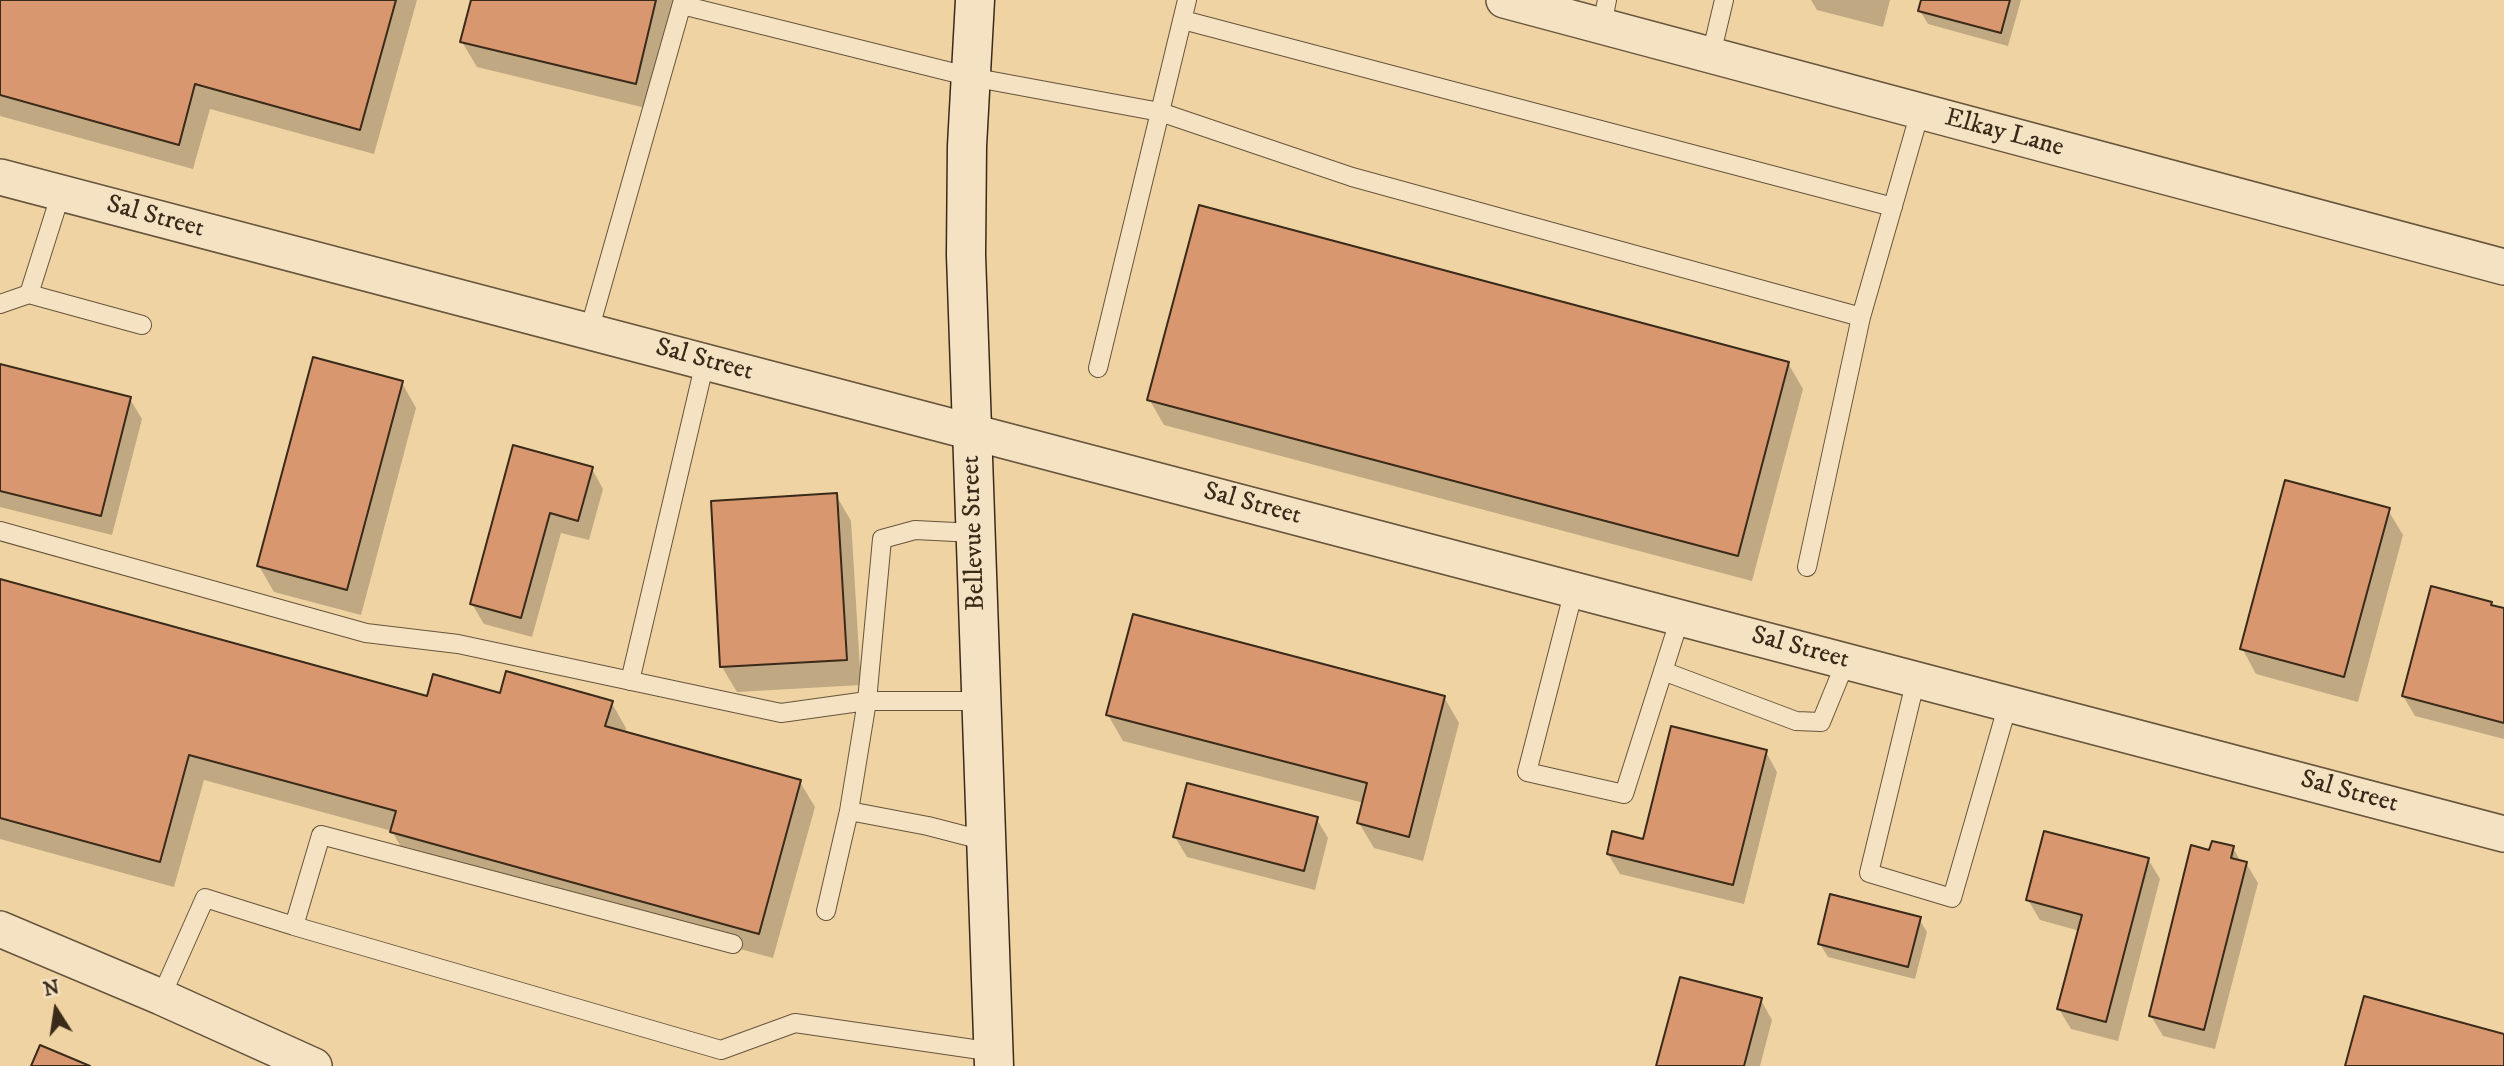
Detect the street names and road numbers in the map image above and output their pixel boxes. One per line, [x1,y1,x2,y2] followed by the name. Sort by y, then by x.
[1941,103,2067,165] street label: Elkay Lane
[103,190,207,246] street label: Sal Street
[652,333,756,389] street label: Sal Street
[957,455,993,611] street label: Bellevue Street
[1200,477,1304,533] street label: Sal Street
[1748,621,1852,677] street label: Sal Street
[2297,765,2401,821] street label: Sal Street

